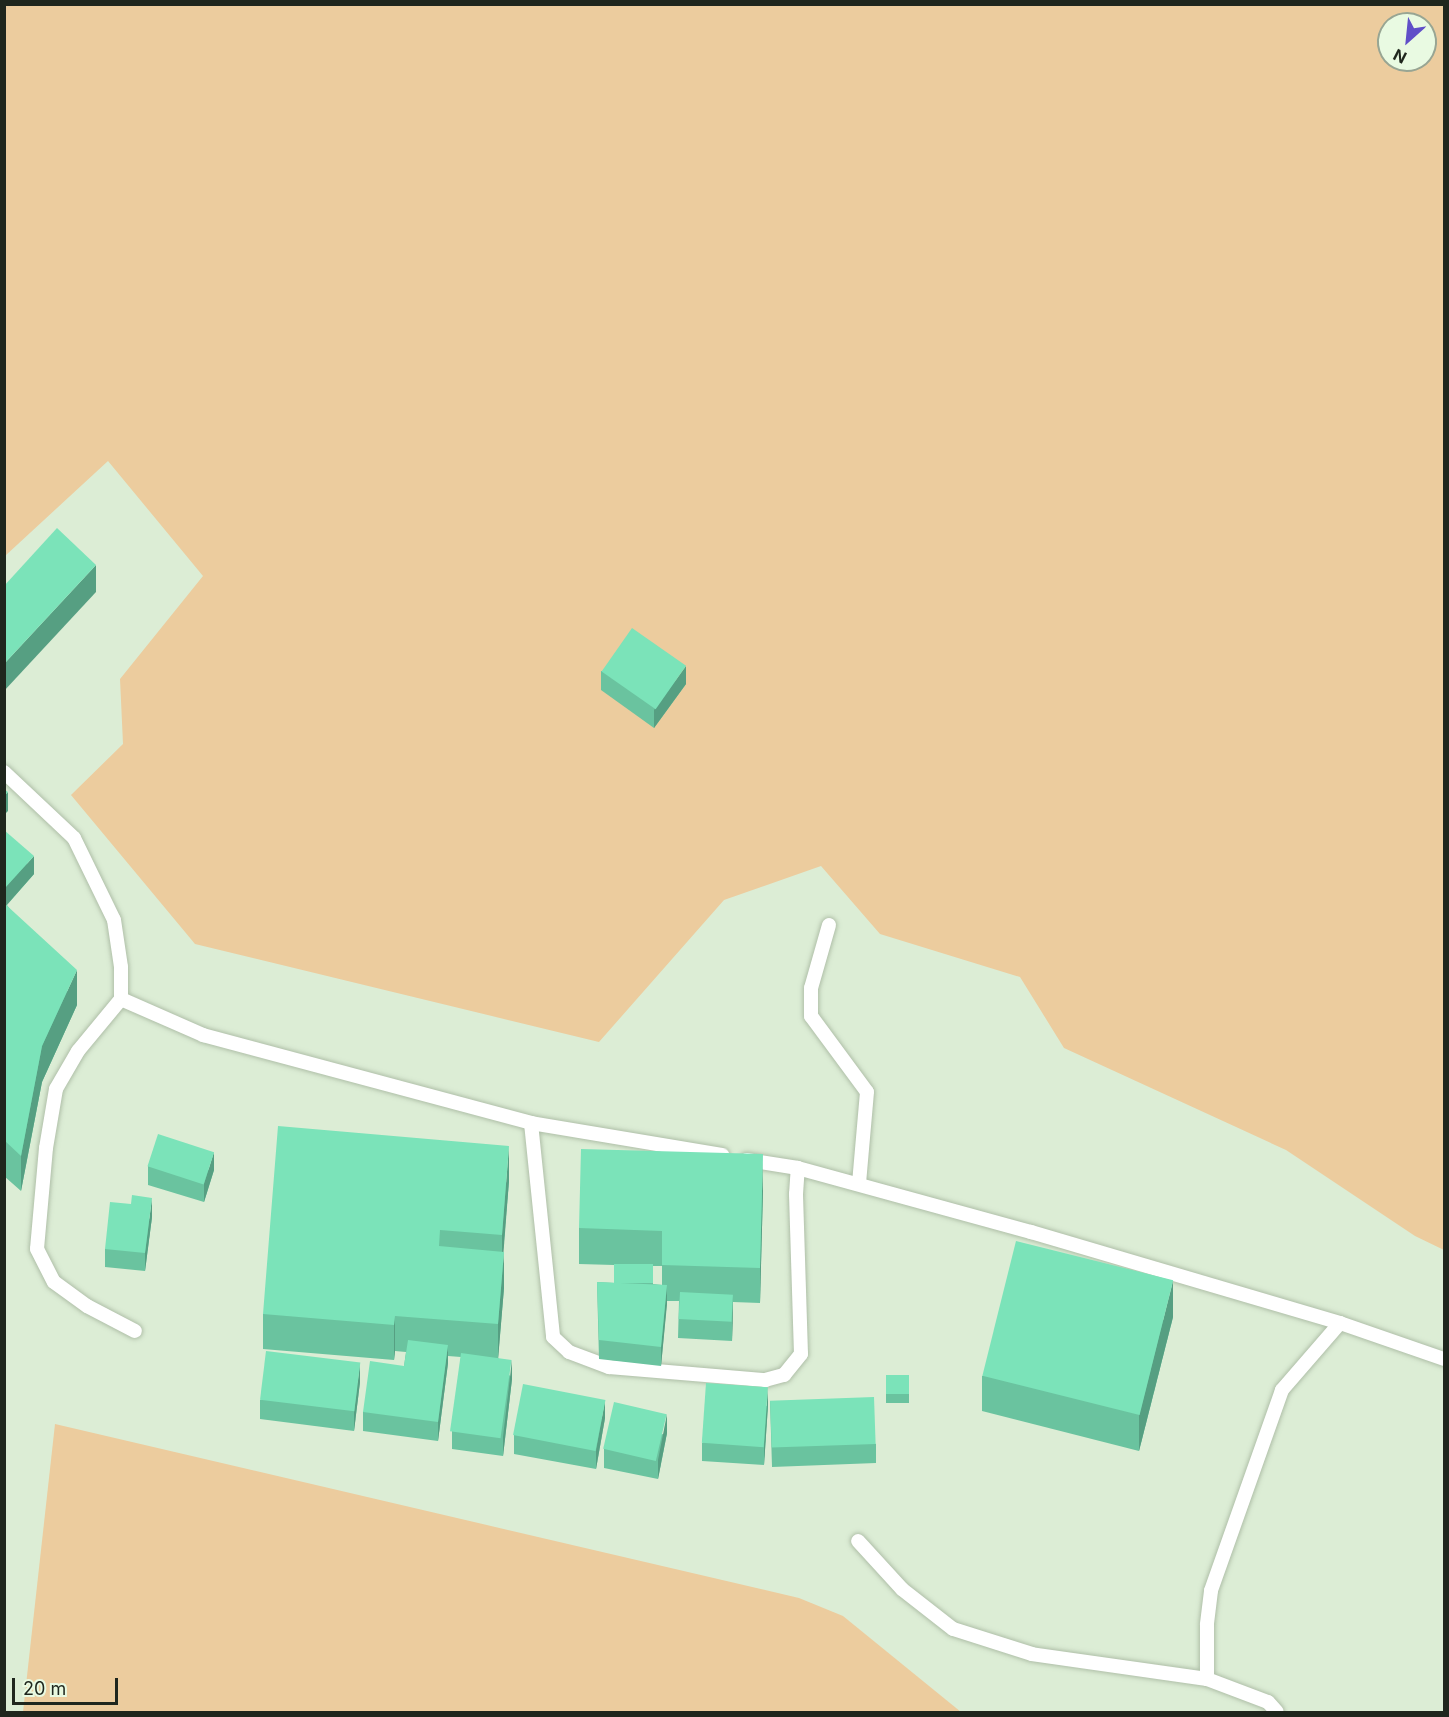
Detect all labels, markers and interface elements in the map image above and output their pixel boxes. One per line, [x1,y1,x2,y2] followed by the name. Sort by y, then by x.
[1377,12,1437,72] north arrow
[1390,45,1410,68] text: N
[15,1666,122,1704] scale bar
[23,1678,66,1699] text: 20 m

